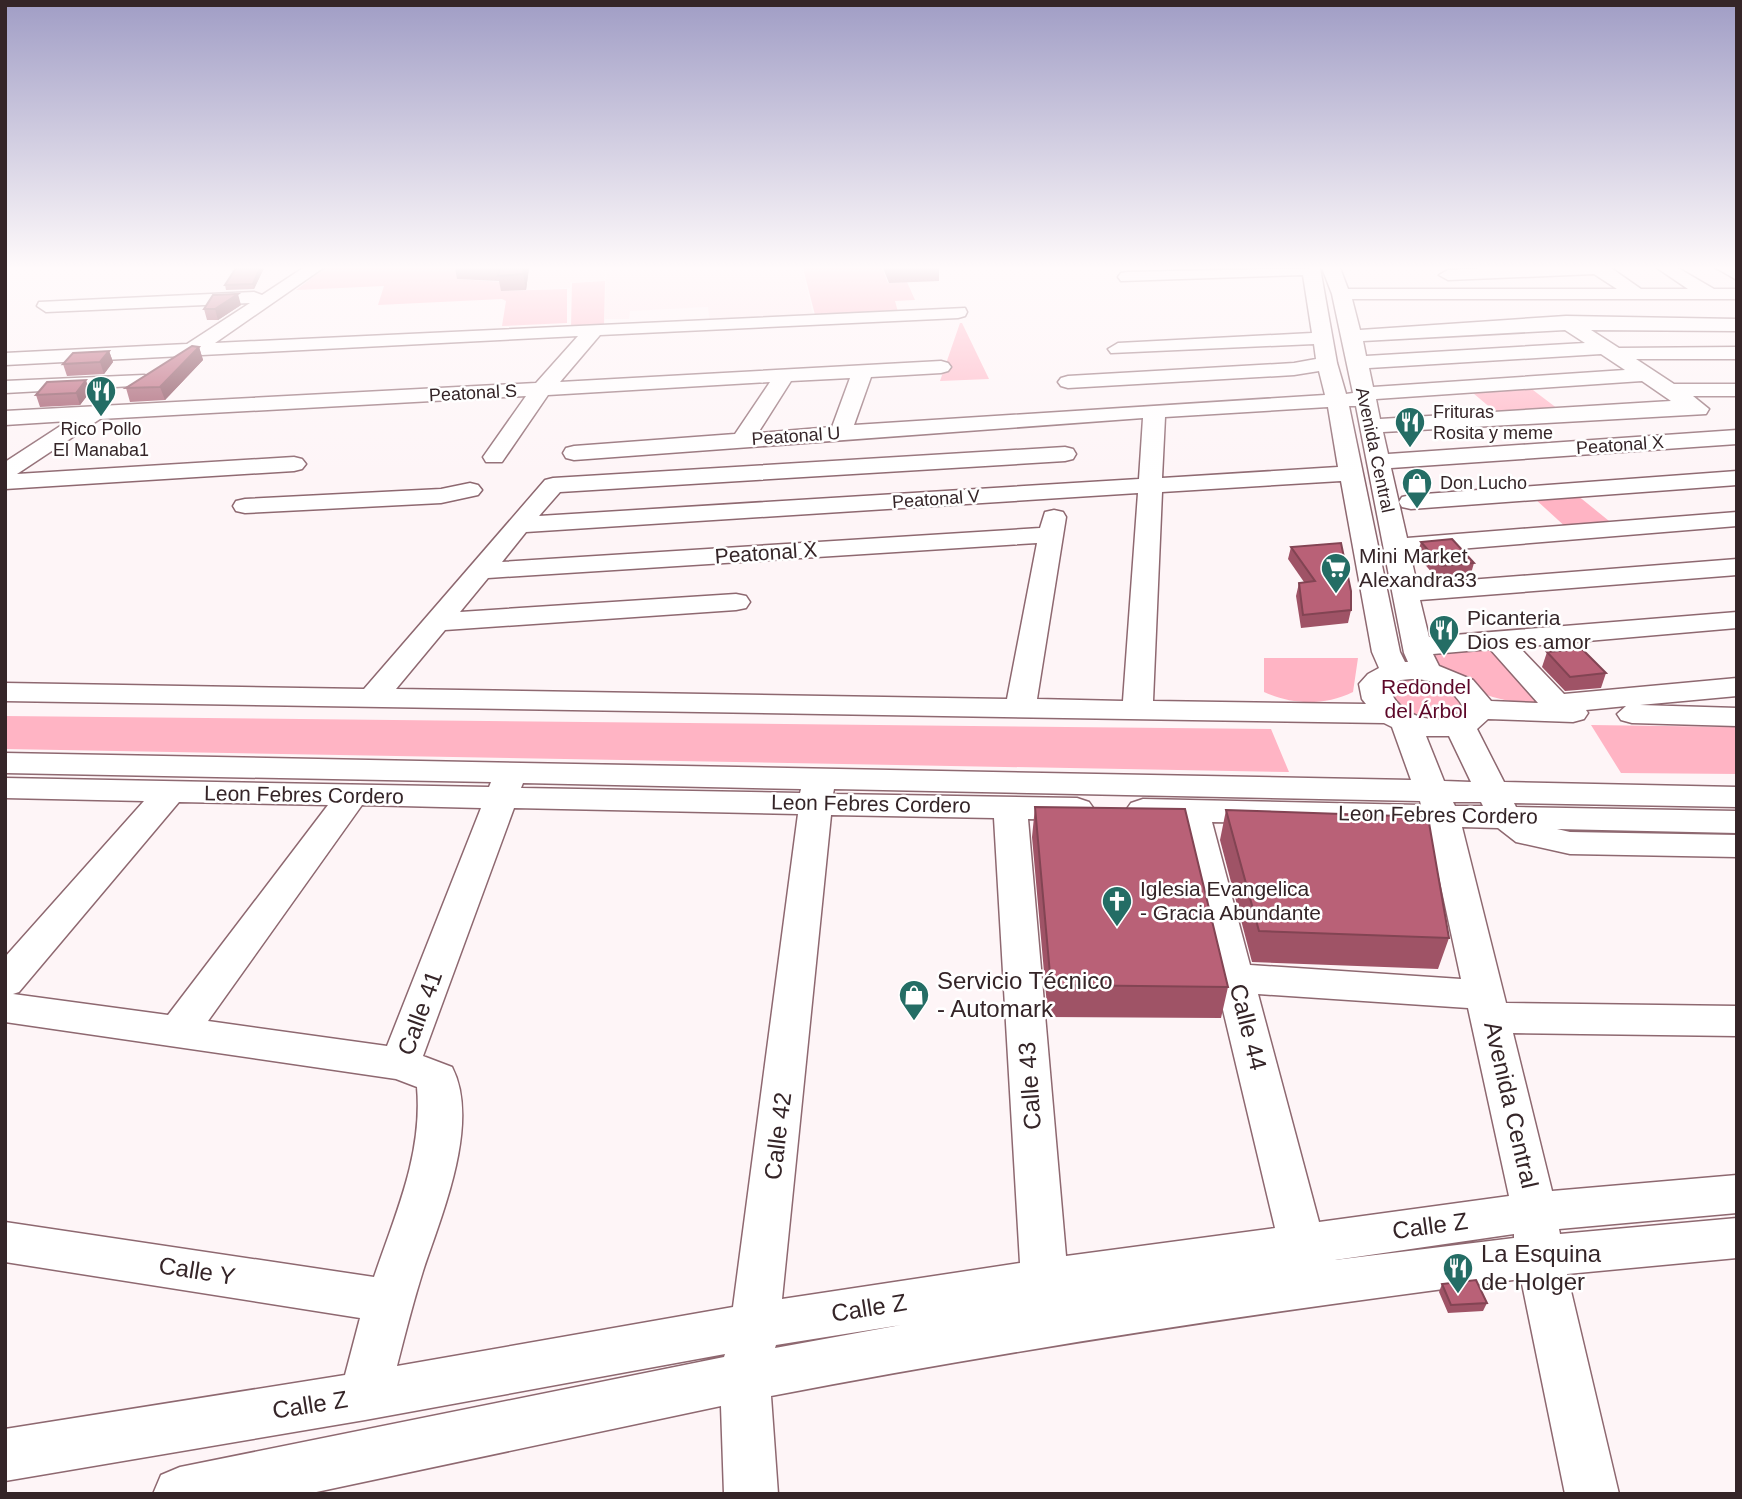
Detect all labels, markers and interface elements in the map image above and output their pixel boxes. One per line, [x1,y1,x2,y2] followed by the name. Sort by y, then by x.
[84,374,118,418] restaurant icon: Rico Pollo El Manaba1
[428,381,518,405] street label: Peatonal S
[1352,385,1398,515] street label: Avenida Central
[1433,402,1553,443] place label: Frituras Rosita y meme
[1393,405,1427,449] restaurant icon: Frituras Rosita y meme
[53,419,149,460] place label: Rico Pollo El Manaba1
[751,423,841,449] street label: Peatonal U
[1575,432,1665,458] street label: Peatonal X
[1400,466,1434,510] shop icon: Don Lucho
[1440,473,1527,493] place label: Don Lucho
[891,486,981,512] street label: Peatonal V
[714,537,818,568] street label: Peatonal X
[1359,544,1477,591] place label: Mini Market Alexandra33
[1319,551,1353,595] supermarket icon: Mini Market Alexandra33
[1467,606,1591,653] place label: Picanteria Dios es amor
[1427,613,1461,657] restaurant icon: Picanteria Dios es amor
[1381,675,1471,722] park label: Redondel del Árbol
[204,781,404,808] street label: Leon Febres Cordero
[771,790,971,817] street label: Leon Febres Cordero
[1338,801,1538,828] street label: Leon Febres Cordero
[1140,877,1321,924] place label: Iglesia Evangelica - Gracia Abundante
[1100,884,1134,928] church icon: Iglesia Evangelica - Gracia Abundante
[392,967,447,1059] street label: Calle 41
[937,967,1113,1022] place label: Servicio Técnico - Automark
[897,978,931,1022] shop icon: Servicio Técnico - Automark
[1225,981,1272,1073] street label: Calle 44
[1479,1019,1544,1191] street label: Avenida Central
[1013,1041,1046,1131] street label: Calle 43
[759,1091,796,1181] street label: Calle 42
[1390,1207,1469,1244] street label: Calle Z
[1481,1240,1602,1295] place label: La Esquina de Holger
[157,1251,237,1290] street label: Calle Y
[1441,1251,1475,1295] restaurant icon: La Esquina de Holger
[829,1288,909,1327] street label: Calle Z
[270,1385,350,1424] street label: Calle Z

